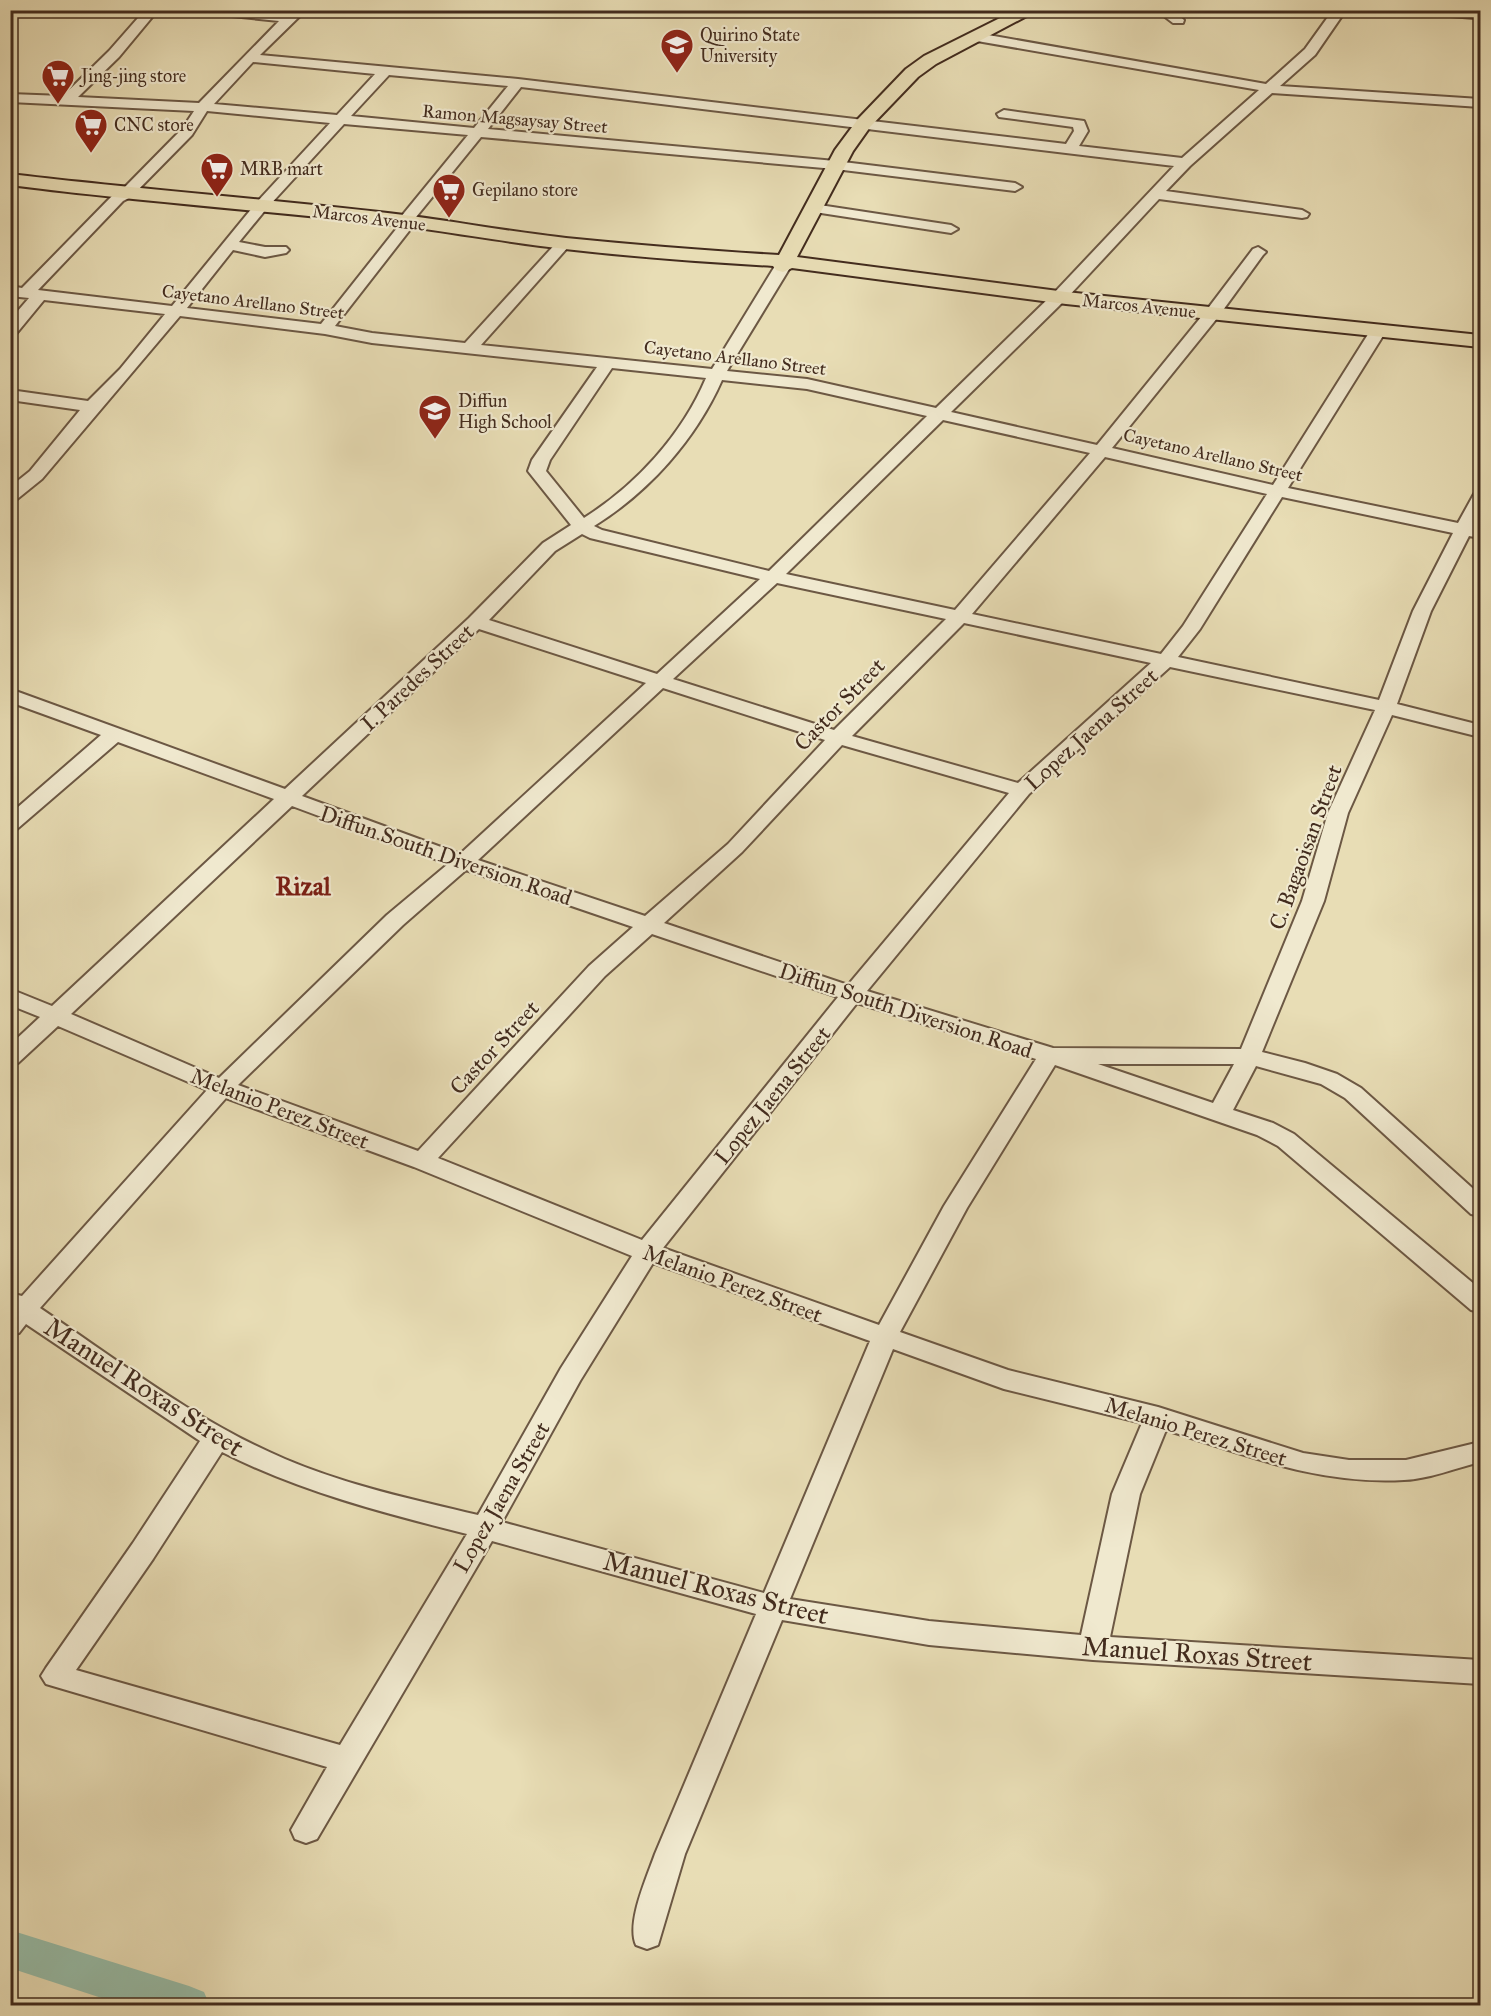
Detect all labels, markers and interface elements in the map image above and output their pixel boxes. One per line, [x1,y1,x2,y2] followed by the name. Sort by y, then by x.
[700,24,800,67] place label: Quirino State University
[659,27,695,74] school or university icon: Quirino State University
[40,58,76,105] supermarket icon: Jing-jing store
[79,65,186,88] place label: Jing-jing store
[421,100,609,139] street label: Ramon Magsaysay Street
[73,107,109,154] supermarket icon: CNC store
[114,114,194,136] place label: CNC store
[199,151,235,198] supermarket icon: MRB mart
[240,158,323,180] place label: MRB mart
[431,172,467,219] supermarket icon: Gepilano store
[472,179,578,201] place label: Gepilano store
[311,200,427,236] street label: Marcos Avenue
[161,280,346,324] street label: Cayetano Arellano Street
[1081,289,1197,323] street label: Marcos Avenue
[643,336,828,380] street label: Cayetano Arellano Street
[458,390,552,434] place label: Diffun High School
[417,393,453,440] school or university icon: Diffun High School
[1121,424,1305,486] street label: Cayetano Arellano Street
[355,618,480,737] street label: I. Paredes Street
[788,652,891,757] street label: Castor Street
[1019,662,1164,796] street label: Lopez Jaena Street
[1263,761,1348,933] street label: C. Bagaoisan Street
[316,800,575,911] street label: Diffun South Diversion Road
[275,870,332,902] district label: Rizal
[776,957,1036,1064] street label: Diffun South Diversion Road
[444,994,545,1100] street label: Castor Street
[708,1021,837,1170] street label: Lopez Jaena Street
[187,1062,373,1155] street label: Melanio Perez Street
[640,1239,826,1329] street label: Melanio Perez Street
[38,1310,250,1464] street label: Manuel Roxas Street
[1102,1391,1290,1472] street label: Melanio Perez Street
[447,1417,556,1578] street label: Lopez Jaena Street
[600,1544,833,1632] street label: Manuel Roxas Street
[1081,1629,1314,1678] street label: Manuel Roxas Street

